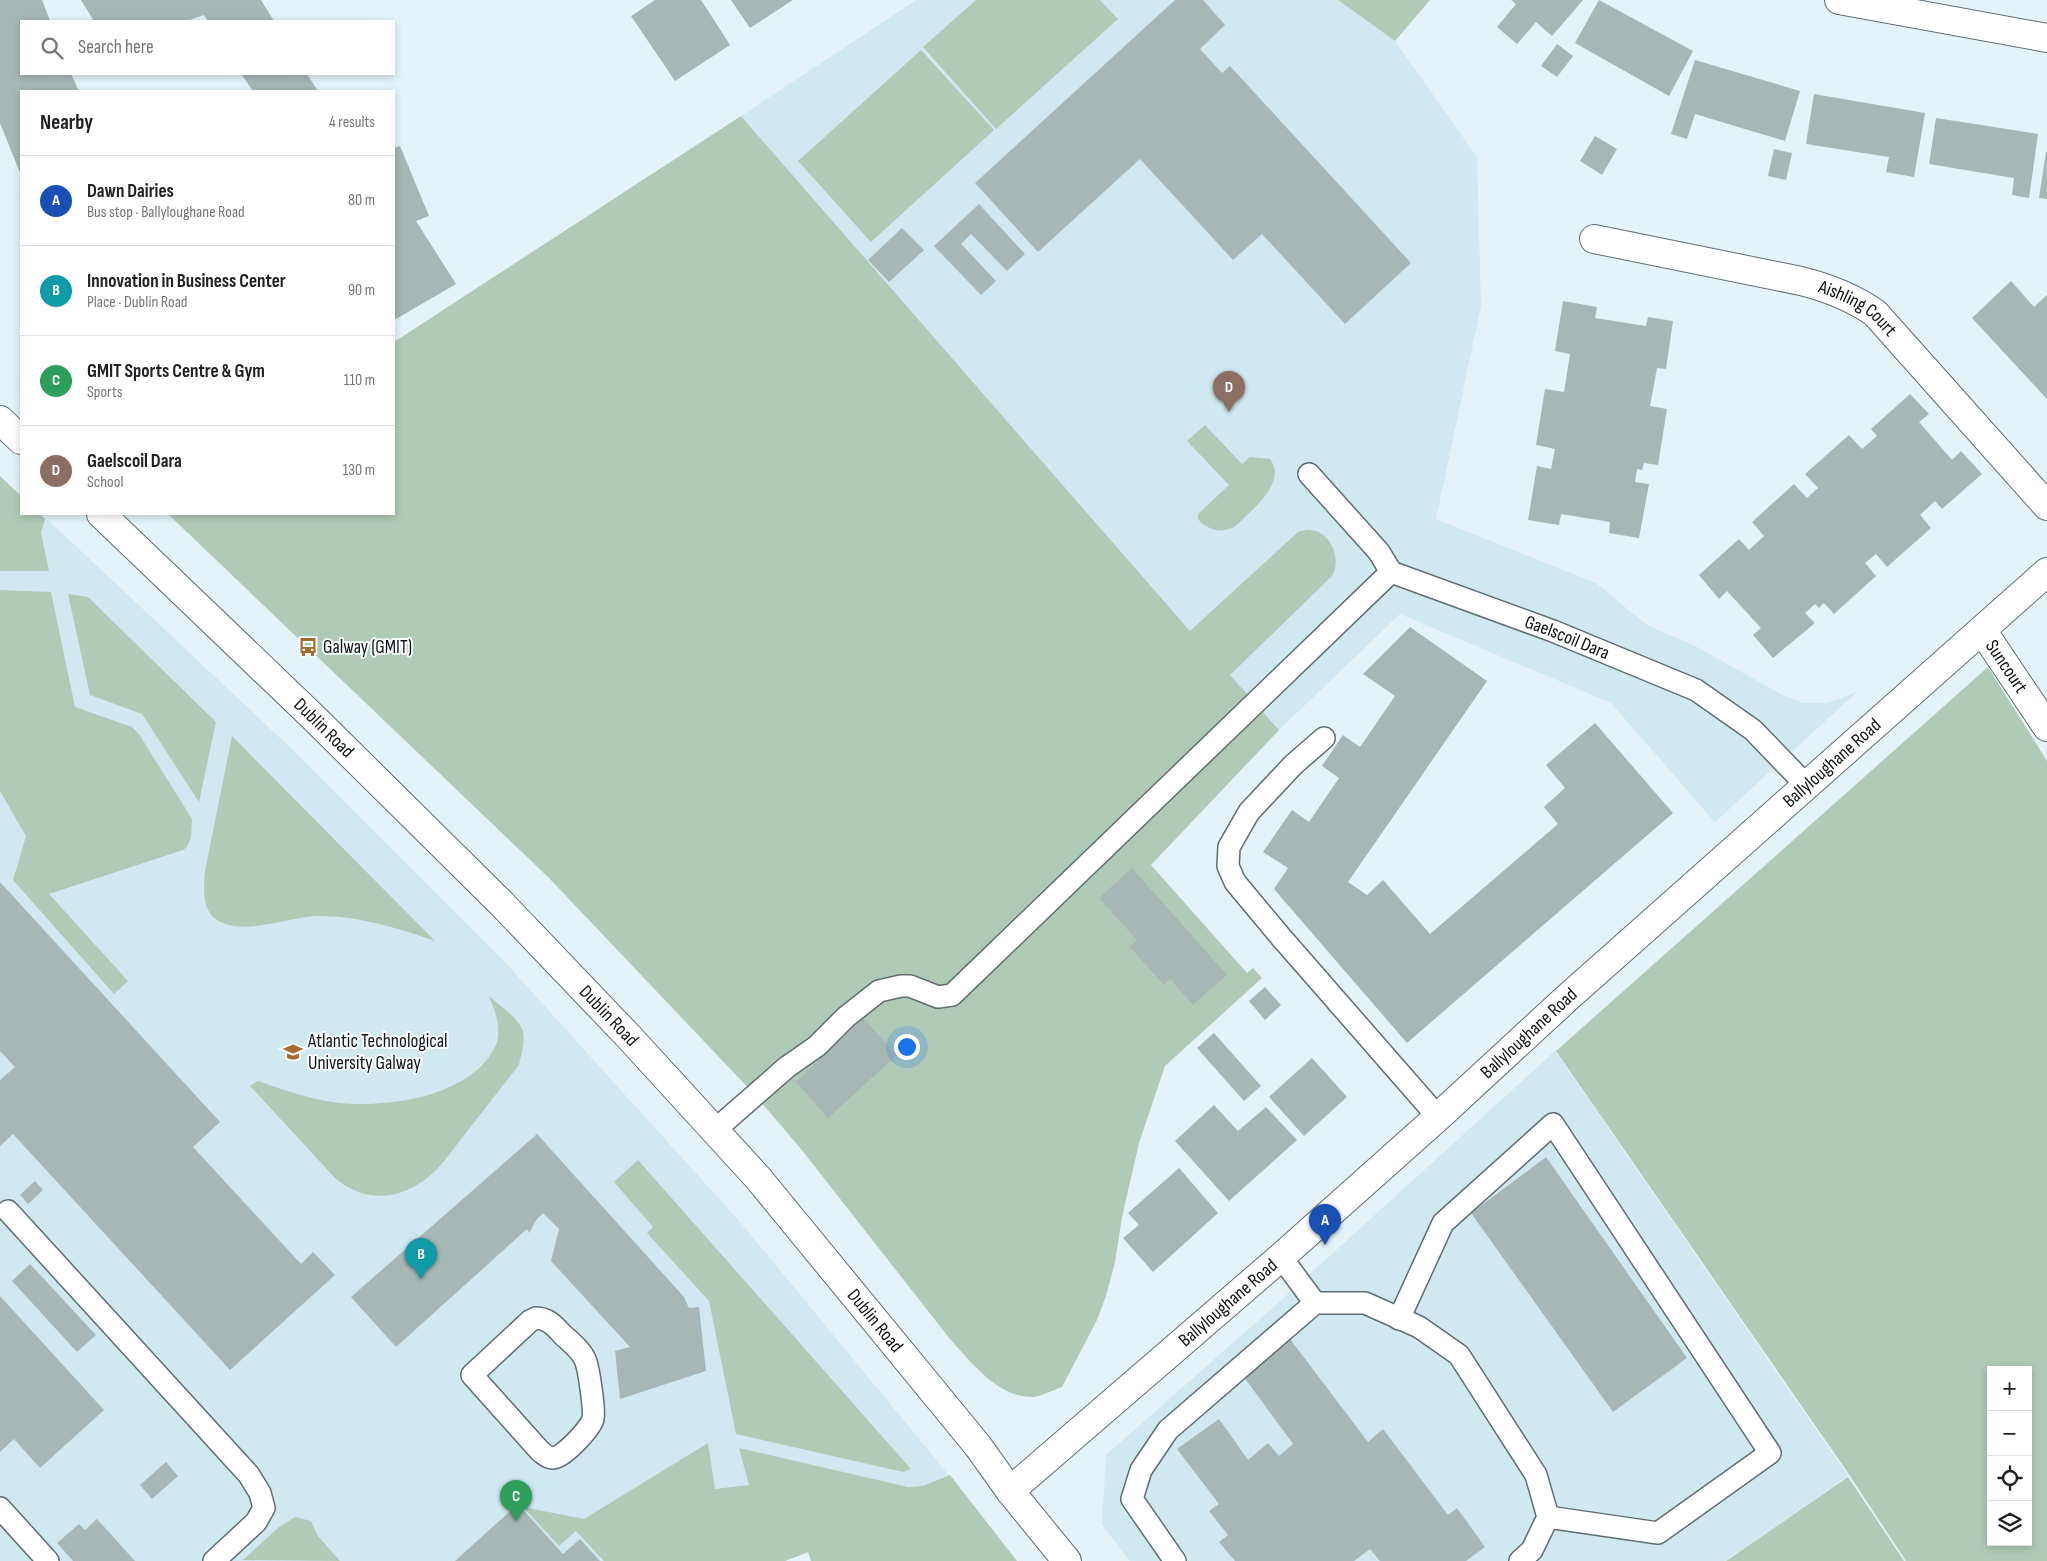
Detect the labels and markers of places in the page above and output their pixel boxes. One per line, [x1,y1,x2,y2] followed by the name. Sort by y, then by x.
[1213,371,1245,412] pin: D
[297,636,319,658] bus stop icon: Galway (GMIT)
[323,636,412,659] place label: Galway (GMIT)
[307,1030,448,1075] place label: Atlantic Technological University Galway
[282,1041,304,1063] school or university icon: Atlantic Technological University Galway
[1309,1204,1341,1245] pin: A
[405,1238,437,1279] pin: B
[500,1480,532,1521] pin: C

